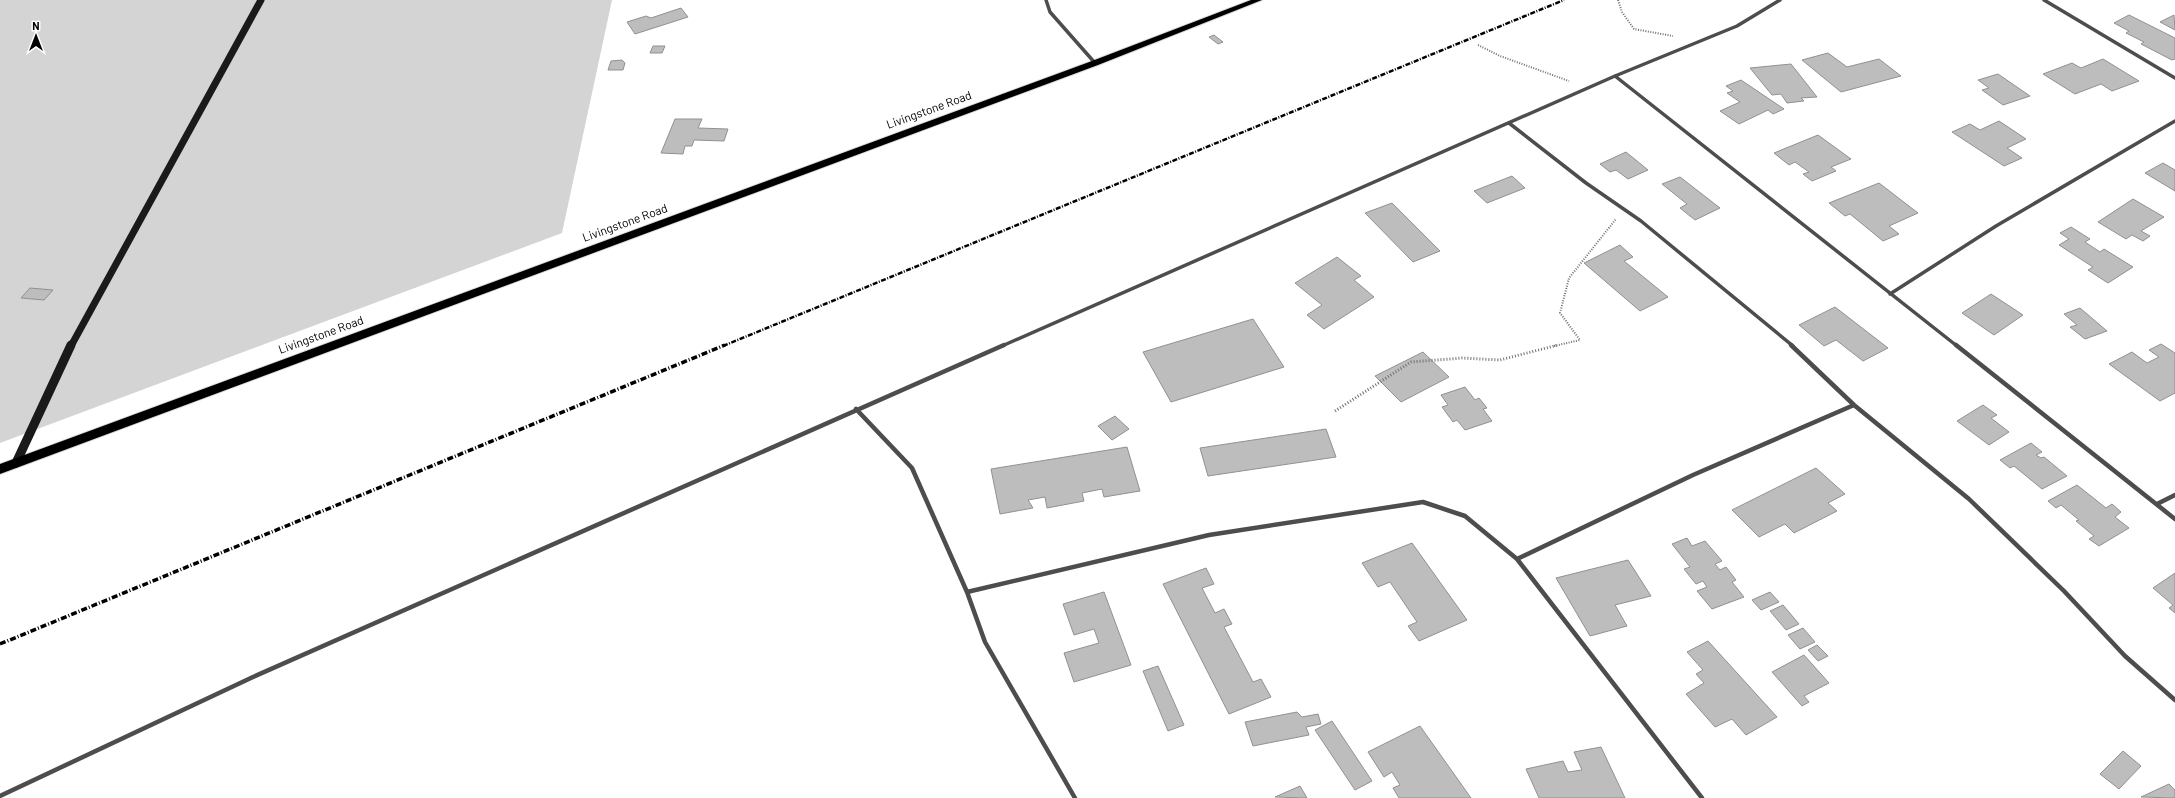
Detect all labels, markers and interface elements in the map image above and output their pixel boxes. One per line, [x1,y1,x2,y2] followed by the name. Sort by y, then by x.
[16,16,56,56] north arrow
[32,19,40,32] text: N
[884,87,973,131] street label: Livingstone Road
[580,200,669,244] street label: Livingstone Road
[276,312,365,356] street label: Livingstone Road

